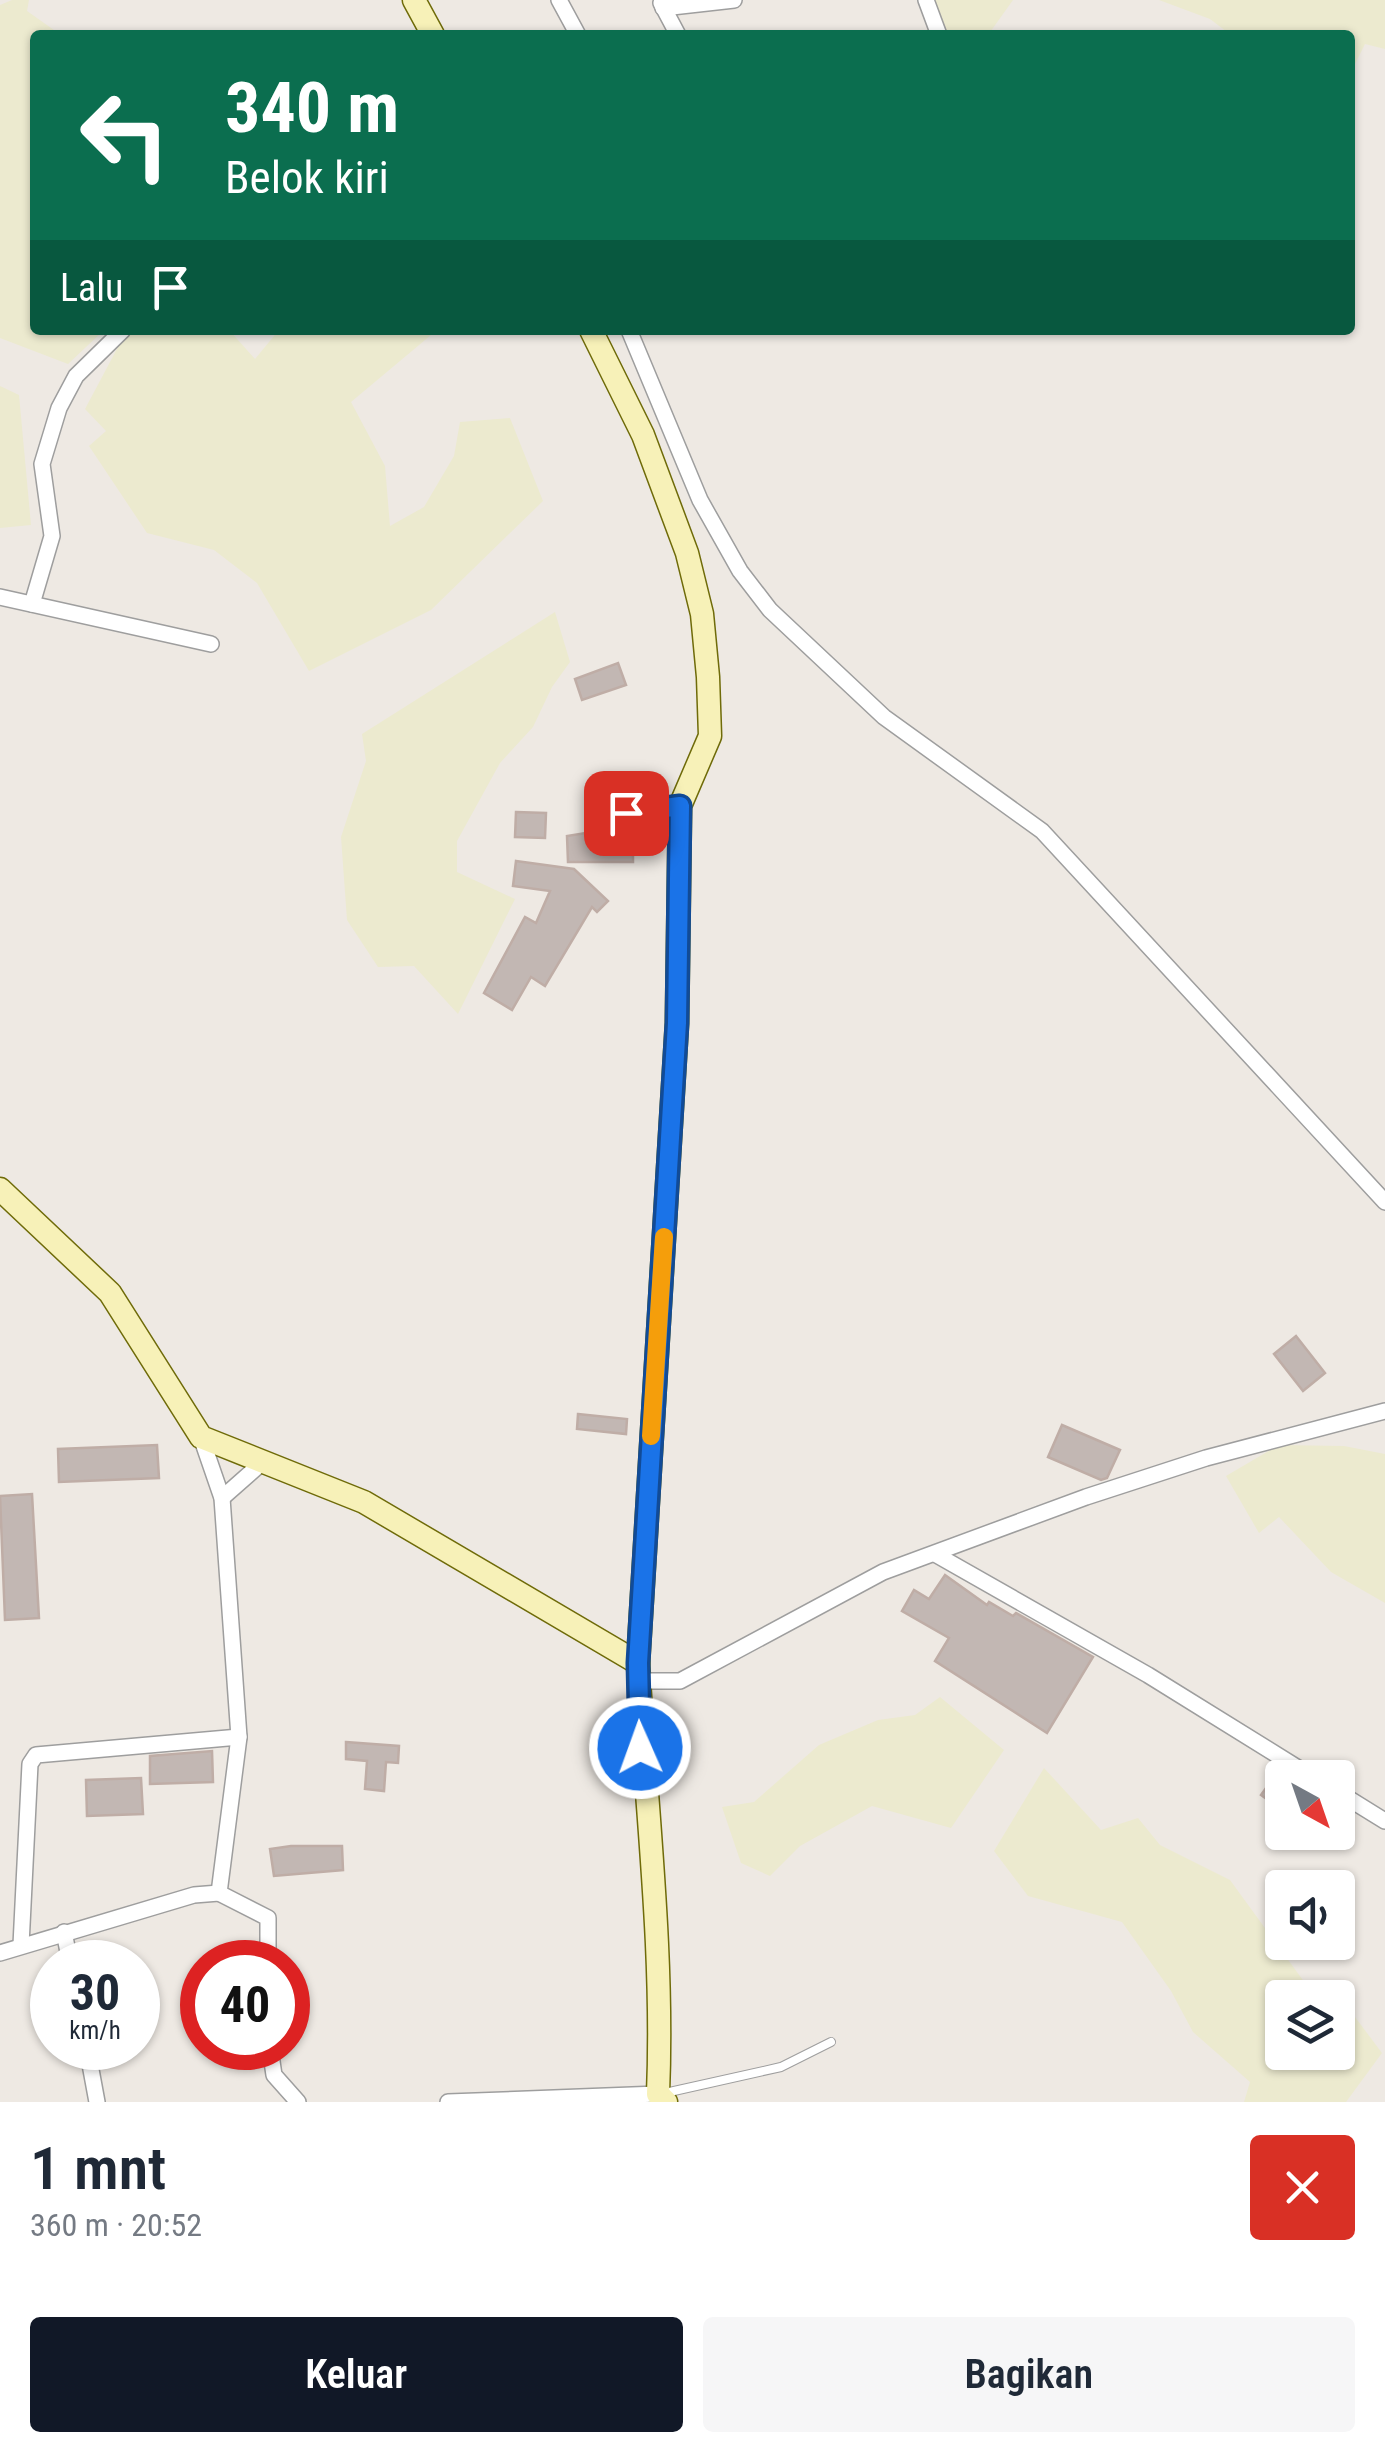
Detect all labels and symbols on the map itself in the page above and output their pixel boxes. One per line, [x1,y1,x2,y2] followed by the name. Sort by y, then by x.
[584,771,669,856] pin
[588,1696,692,1800] position arrow
[1265,1760,1355,1850] north arrow
[180,1940,310,2070] speed limit sign: 40

